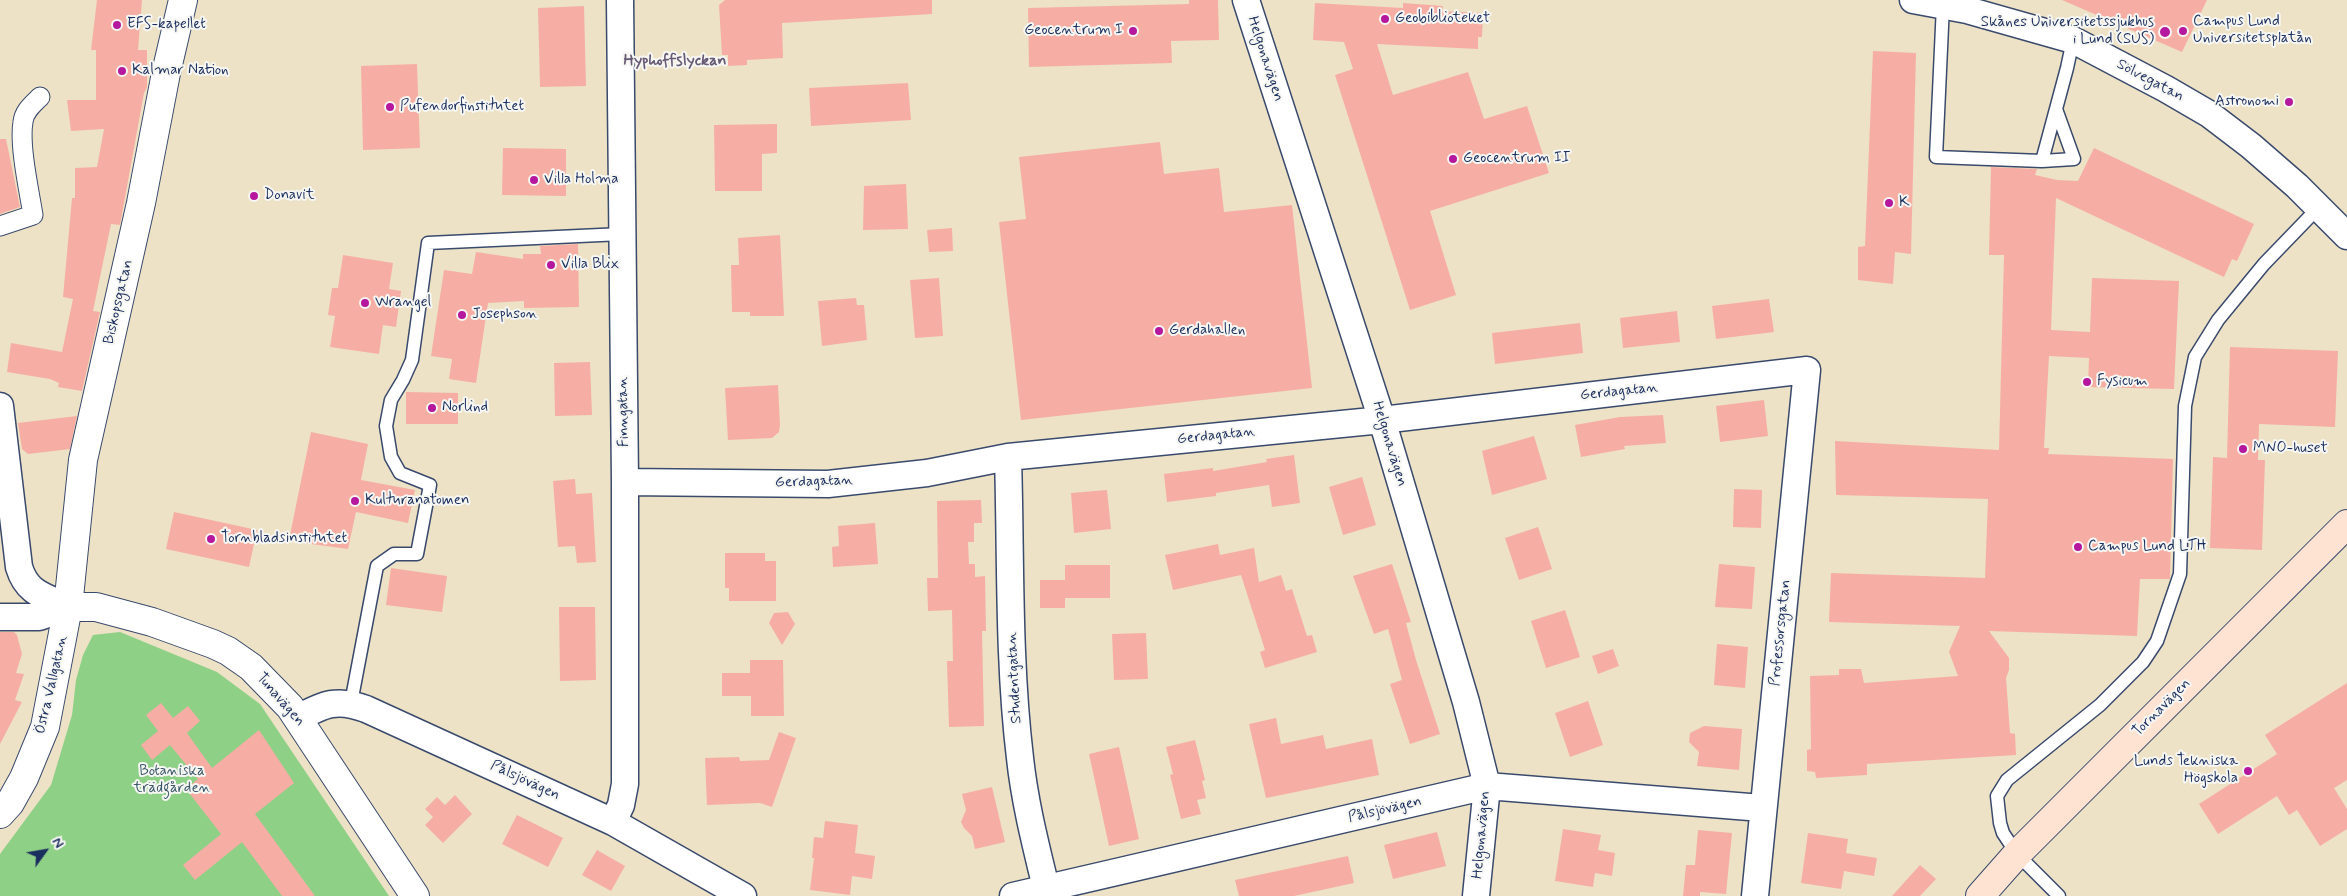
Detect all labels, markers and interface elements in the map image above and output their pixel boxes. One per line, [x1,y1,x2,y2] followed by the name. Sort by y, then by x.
[1395,10,1490,28] place label: Geobiblioteket
[1379,13,1391,25] marker: Geobiblioteket
[2193,13,2312,48] place label: Campus Lund Universitetsplatån
[1243,14,1287,104] street label: Helgonavägen
[1981,14,2154,49] place label: Skånes Universitetssjukhus i Lund (SUS)
[127,16,206,34] place label: EFS-kapellet
[111,19,123,31] marker: EFS-kapellet
[1024,22,1123,40] place label: Geocentrum I
[1127,25,1139,37] marker: Geocentrum I
[2158,25,2172,39] marker: Skånes Universitetssjukhus i Lund (SUS)
[2177,25,2189,37] marker: Campus Lund Universitetsplatån
[623,52,727,72] district label: Hyphoffslyckan
[2113,56,2187,106] street label: Sölvegatan
[132,62,229,80] place label: Kalmar Nation
[116,65,128,77] marker: Kalmar Nation
[2215,93,2279,111] place label: Astronomi
[2283,96,2295,108] marker: Astronomi
[400,98,524,116] place label: Pufendorfinstitutet
[384,101,396,113] marker: Pufendorfinstitutet
[1463,150,1570,168] place label: Geocentrum II
[1447,153,1459,165] marker: Geocentrum II
[544,171,619,189] place label: Villa Holma
[528,174,540,186] marker: Villa Holma
[264,187,315,205] place label: Donavit
[248,190,260,202] marker: Donavit
[1899,194,1910,212] place label: K
[1883,197,1895,209] marker: K
[561,256,619,274] place label: Villa Blix
[101,258,137,346] street label: Biskopsgatan
[545,259,557,271] marker: Villa Blix
[375,294,431,312] place label: Wrangel
[359,297,371,309] marker: Wrangel
[472,306,537,324] place label: Josephson
[456,309,468,321] marker: Josephson
[1169,322,1245,340] place label: Gerdahallen
[1153,325,1165,337] marker: Gerdahallen
[2097,373,2148,391] place label: Fysicum
[2081,376,2093,388] marker: Fysicum
[614,377,634,447] street label: Finngatan
[1579,379,1659,405] street label: Gerdagatan
[442,399,488,417] place label: Norlind
[1367,399,1411,489] street label: Helgonavägen
[426,402,438,414] marker: Norlind
[1176,423,1256,449] street label: Gerdagatan
[2253,440,2328,458] place label: MNO-huset
[2237,443,2249,455] marker: MNO-huset
[775,472,853,492] street label: Gerdagatan
[365,492,470,510] place label: Kulturanatomen
[349,495,361,507] marker: Kulturanatomen
[221,530,347,548] place label: Tornbladsinstitutet
[205,533,217,545] marker: Tornbladsinstitutet
[2088,538,2206,556] place label: Campus Lund LTH
[2072,541,2084,553] marker: Campus Lund LTH
[1766,579,1796,687] street label: Professorsgatan
[1004,632,1026,724] street label: Studentgatan
[32,634,72,736] street label: Östra Vallgatan
[252,669,308,731] street label: Tunavägen
[2129,675,2195,741] street label: Tornavägen
[2134,753,2238,788] place label: Lunds Tekniska Högskola
[487,757,563,805] street label: Pålsjövägen
[133,763,211,798] park label: Botaniska trädgården
[2242,765,2254,777] marker: Lunds Tekniska Högskola
[1469,790,1495,880] street label: Helgonavägen
[1347,793,1423,827] street label: Pålsjövägen
[20,826,70,876] north arrow
[48,834,68,852] text: N

